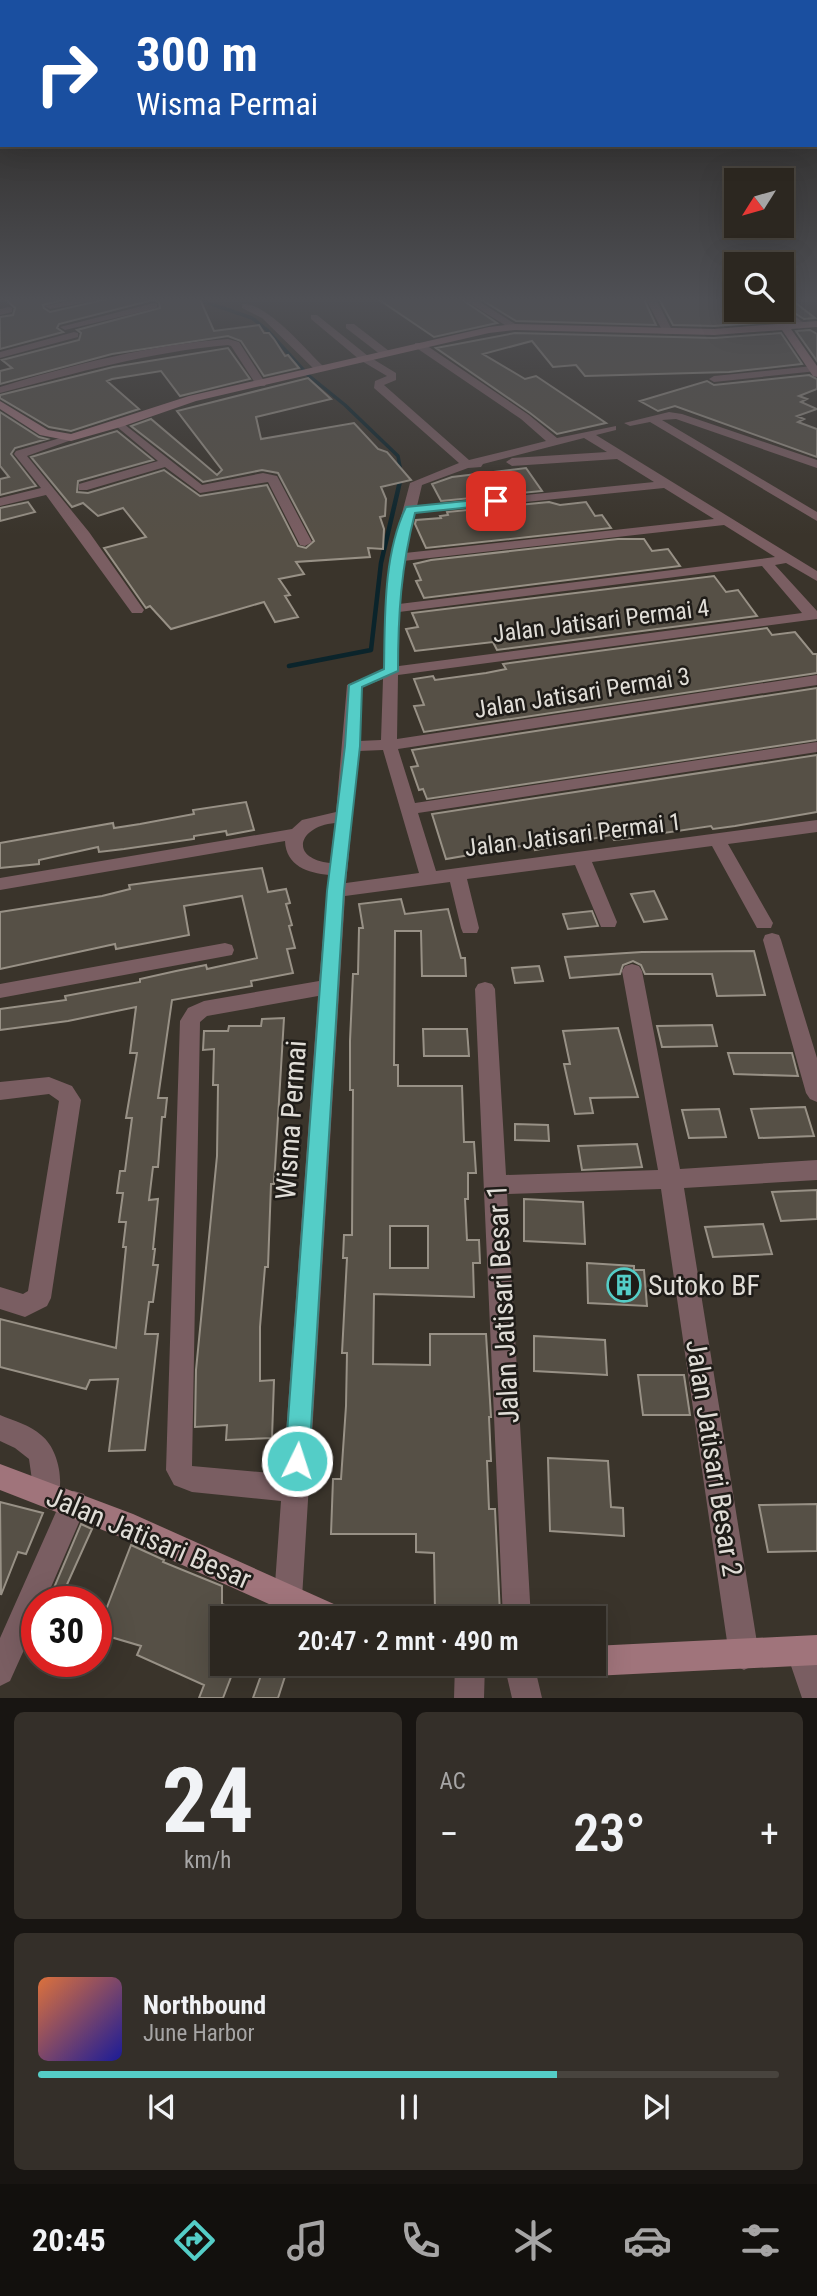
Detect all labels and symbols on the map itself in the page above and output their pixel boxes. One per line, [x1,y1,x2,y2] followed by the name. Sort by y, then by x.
[724,168,794,238] north arrow
[466,471,526,531] pin
[491,594,711,648] street label: Jalan Jatisari Permai 4
[472,662,692,724] street label: Jalan Jatisari Permai 3
[463,808,683,862] street label: Jalan Jatisari Permai 1
[269,1039,313,1201] street label: Wisma Permai
[480,1184,526,1424] street label: Jalan Jatisari Besar 1
[605,1266,643,1304] building icon: Sutoko BF
[648,1269,760,1302] place label: Sutoko BF
[679,1337,749,1579] street label: Jalan Jatisari Besar 2
[260,1424,334,1498] position arrow
[42,1480,256,1596] street label: Jalan Jatisari Besar
[21,1586,112,1677] speed limit sign: 30

